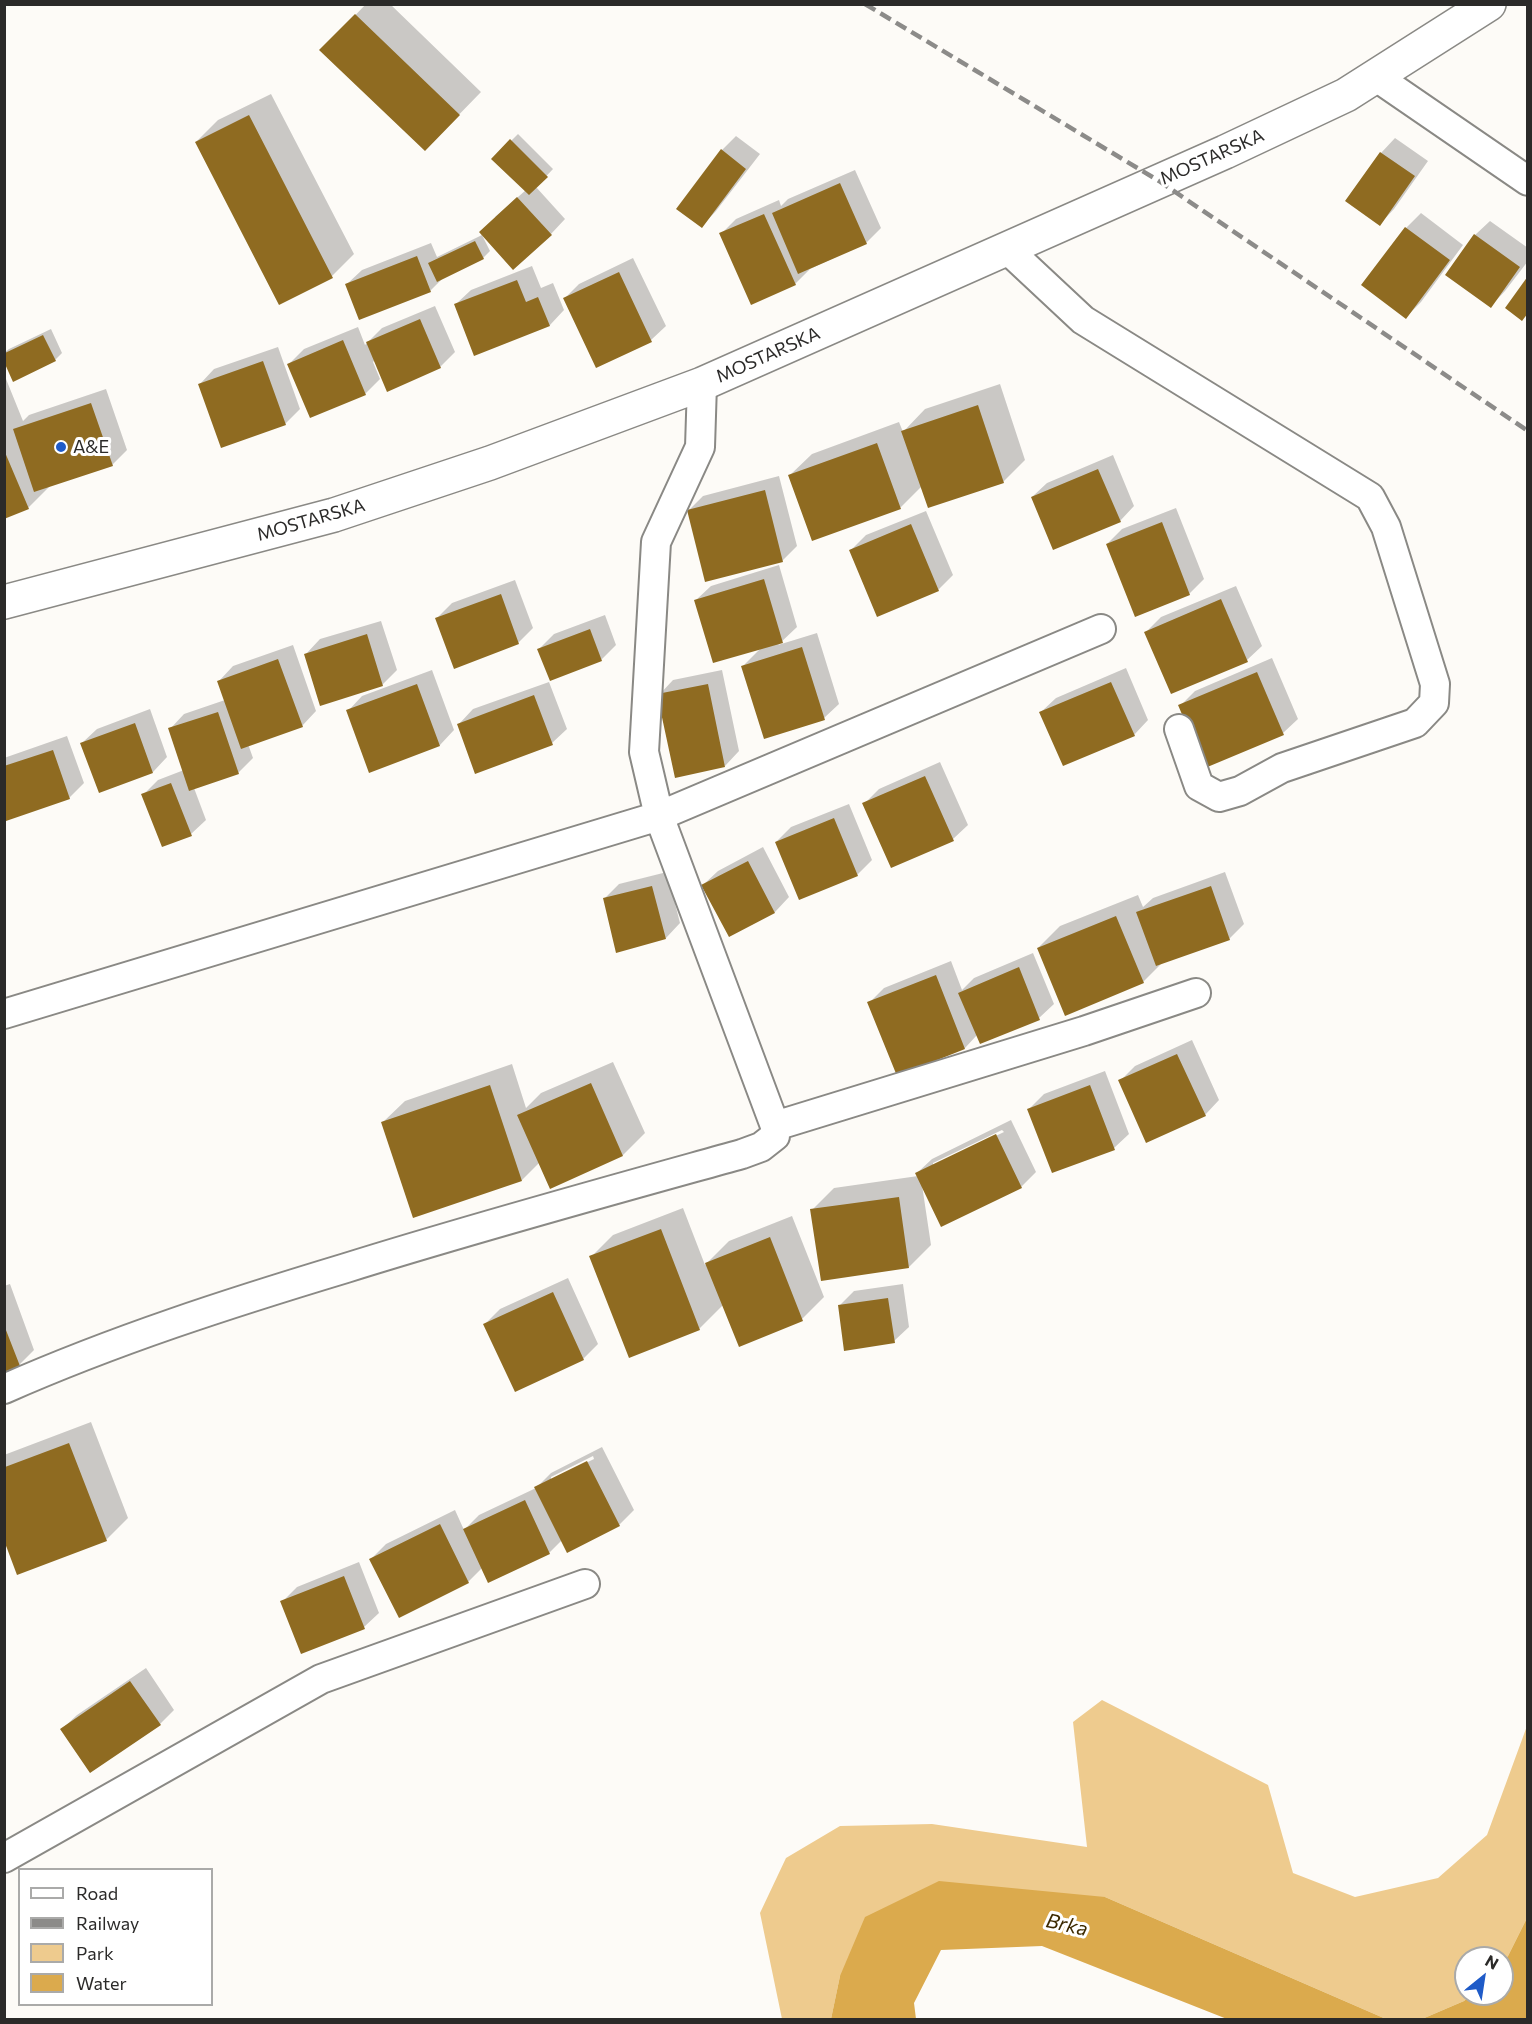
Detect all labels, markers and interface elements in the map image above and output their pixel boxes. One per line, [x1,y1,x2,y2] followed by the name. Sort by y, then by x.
[1157,124,1267,190] street label: MOSTARSKA
[713,322,823,388] street label: MOSTARSKA
[73,436,109,458] place label: A&E
[54,440,68,454] marker: A&E
[254,494,368,546] street label: MOSTARSKA
[18,1868,213,2006] legend
[76,1882,118,1904] text: Road
[1044,1909,1090,1941] water label: Brka
[76,1912,139,1934] text: Railway
[76,1942,114,1964] text: Park
[1454,1946,1514,2006] north arrow
[1482,1950,1502,1973] text: N
[76,1972,127,1994] text: Water

